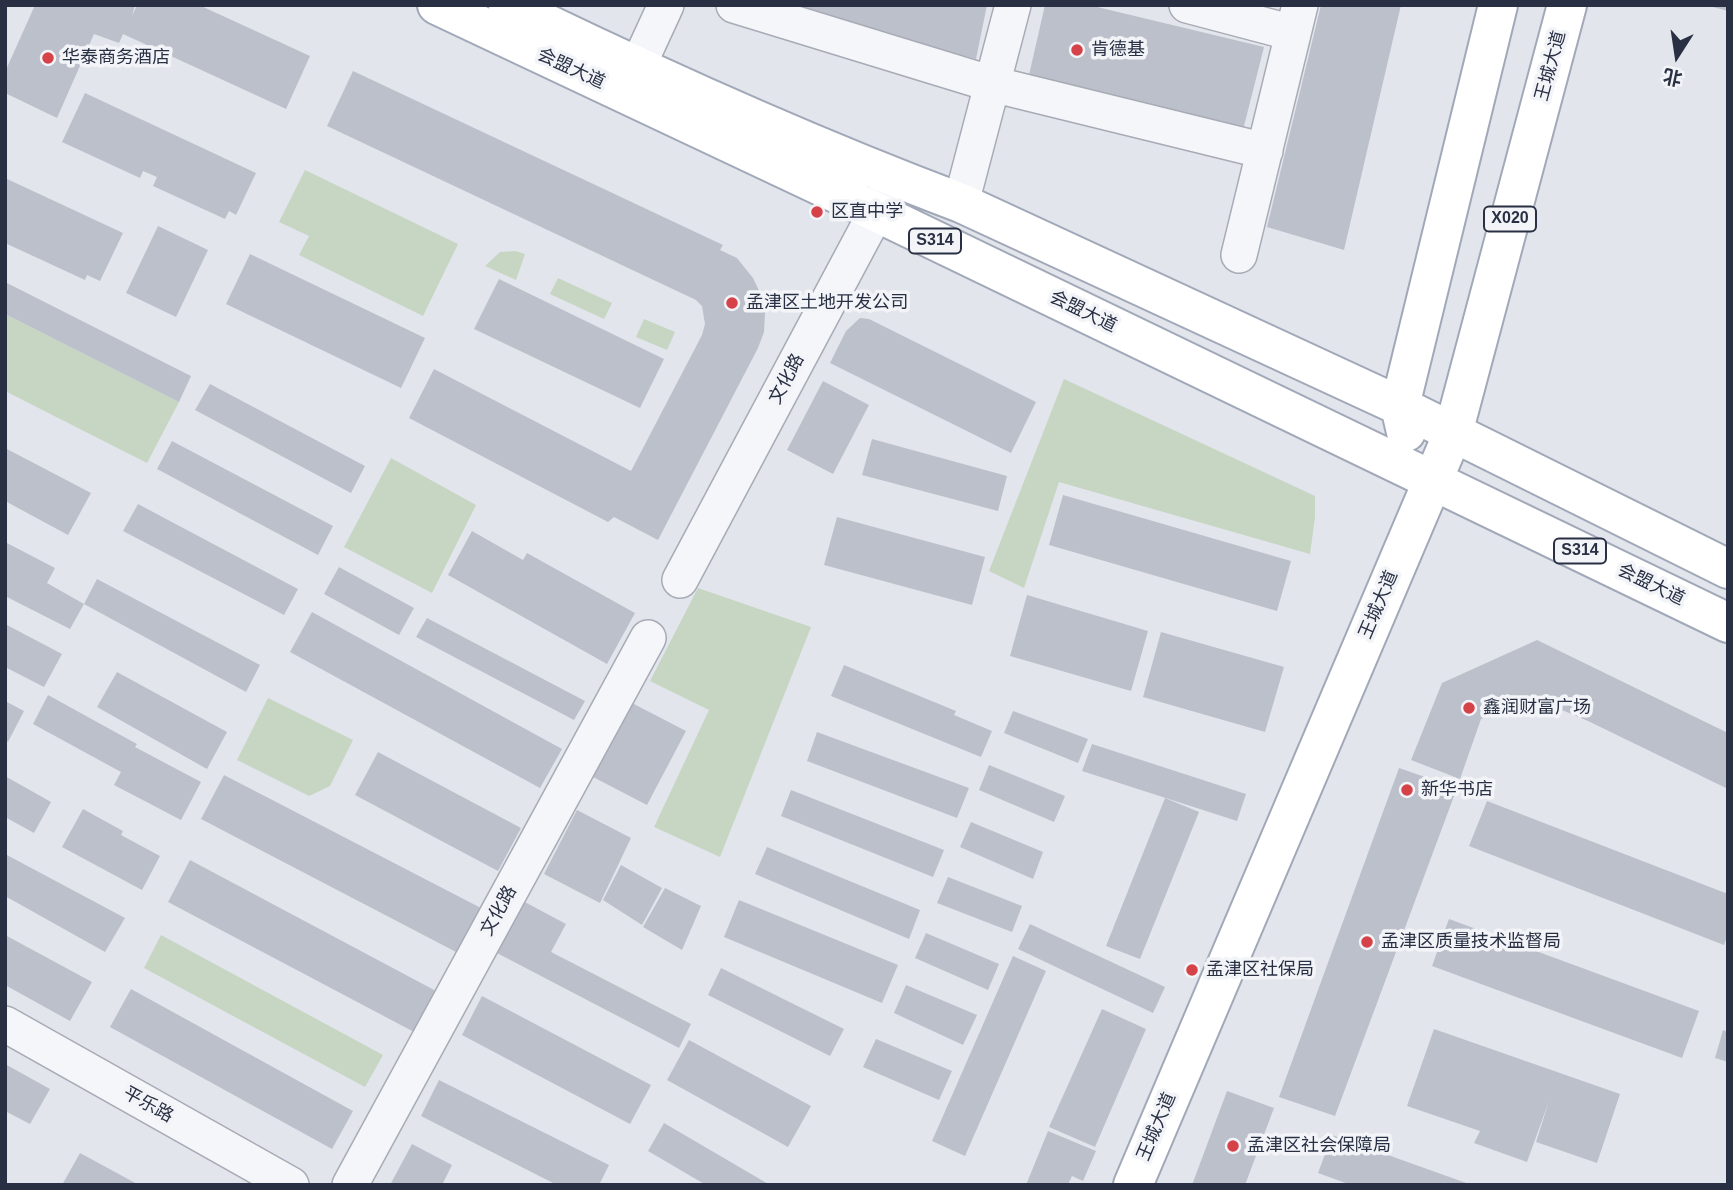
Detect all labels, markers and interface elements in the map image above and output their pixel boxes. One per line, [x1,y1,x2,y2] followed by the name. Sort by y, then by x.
[1642,21,1712,91] north arrow
[1531,28,1571,104] street label: 王城大道
[1091,39,1145,61] place label: 肯德基
[1069,42,1085,58] marker: 肯德基
[534,44,608,94] street label: 会盟大道
[62,47,170,69] place label: 华泰商务酒店
[40,50,56,66] marker: 华泰商务酒店
[1661,65,1684,89] text: 北
[831,201,903,223] place label: 区直中学
[809,204,825,220] marker: 区直中学
[1484,206,1536,232] road number: X020
[909,229,961,254] road number: S314
[1046,287,1120,337] street label: 会盟大道
[746,292,908,314] place label: 孟津区土地开发公司
[724,295,740,311] marker: 孟津区土地开发公司
[765,350,809,408] street label: 文化路
[1554,538,1606,564] road number: S314
[1614,560,1688,610] street label: 会盟大道
[1355,568,1403,642] street label: 王城大道
[1483,697,1591,719] place label: 鑫润财富广场
[1461,700,1477,716] marker: 鑫润财富广场
[1421,779,1493,801] place label: 新华书店
[1399,782,1415,798] marker: 新华书店
[476,882,522,940] street label: 文化路
[1381,931,1561,953] place label: 孟津区质量技术监督局
[1359,934,1375,950] marker: 孟津区质量技术监督局
[1206,959,1314,981] place label: 孟津区社保局
[1184,962,1200,978] marker: 孟津区社保局
[119,1082,177,1128] street label: 平乐路
[1133,1090,1181,1164] street label: 王城大道
[1247,1135,1391,1157] place label: 孟津区社会保障局
[1225,1138,1241,1154] marker: 孟津区社会保障局

